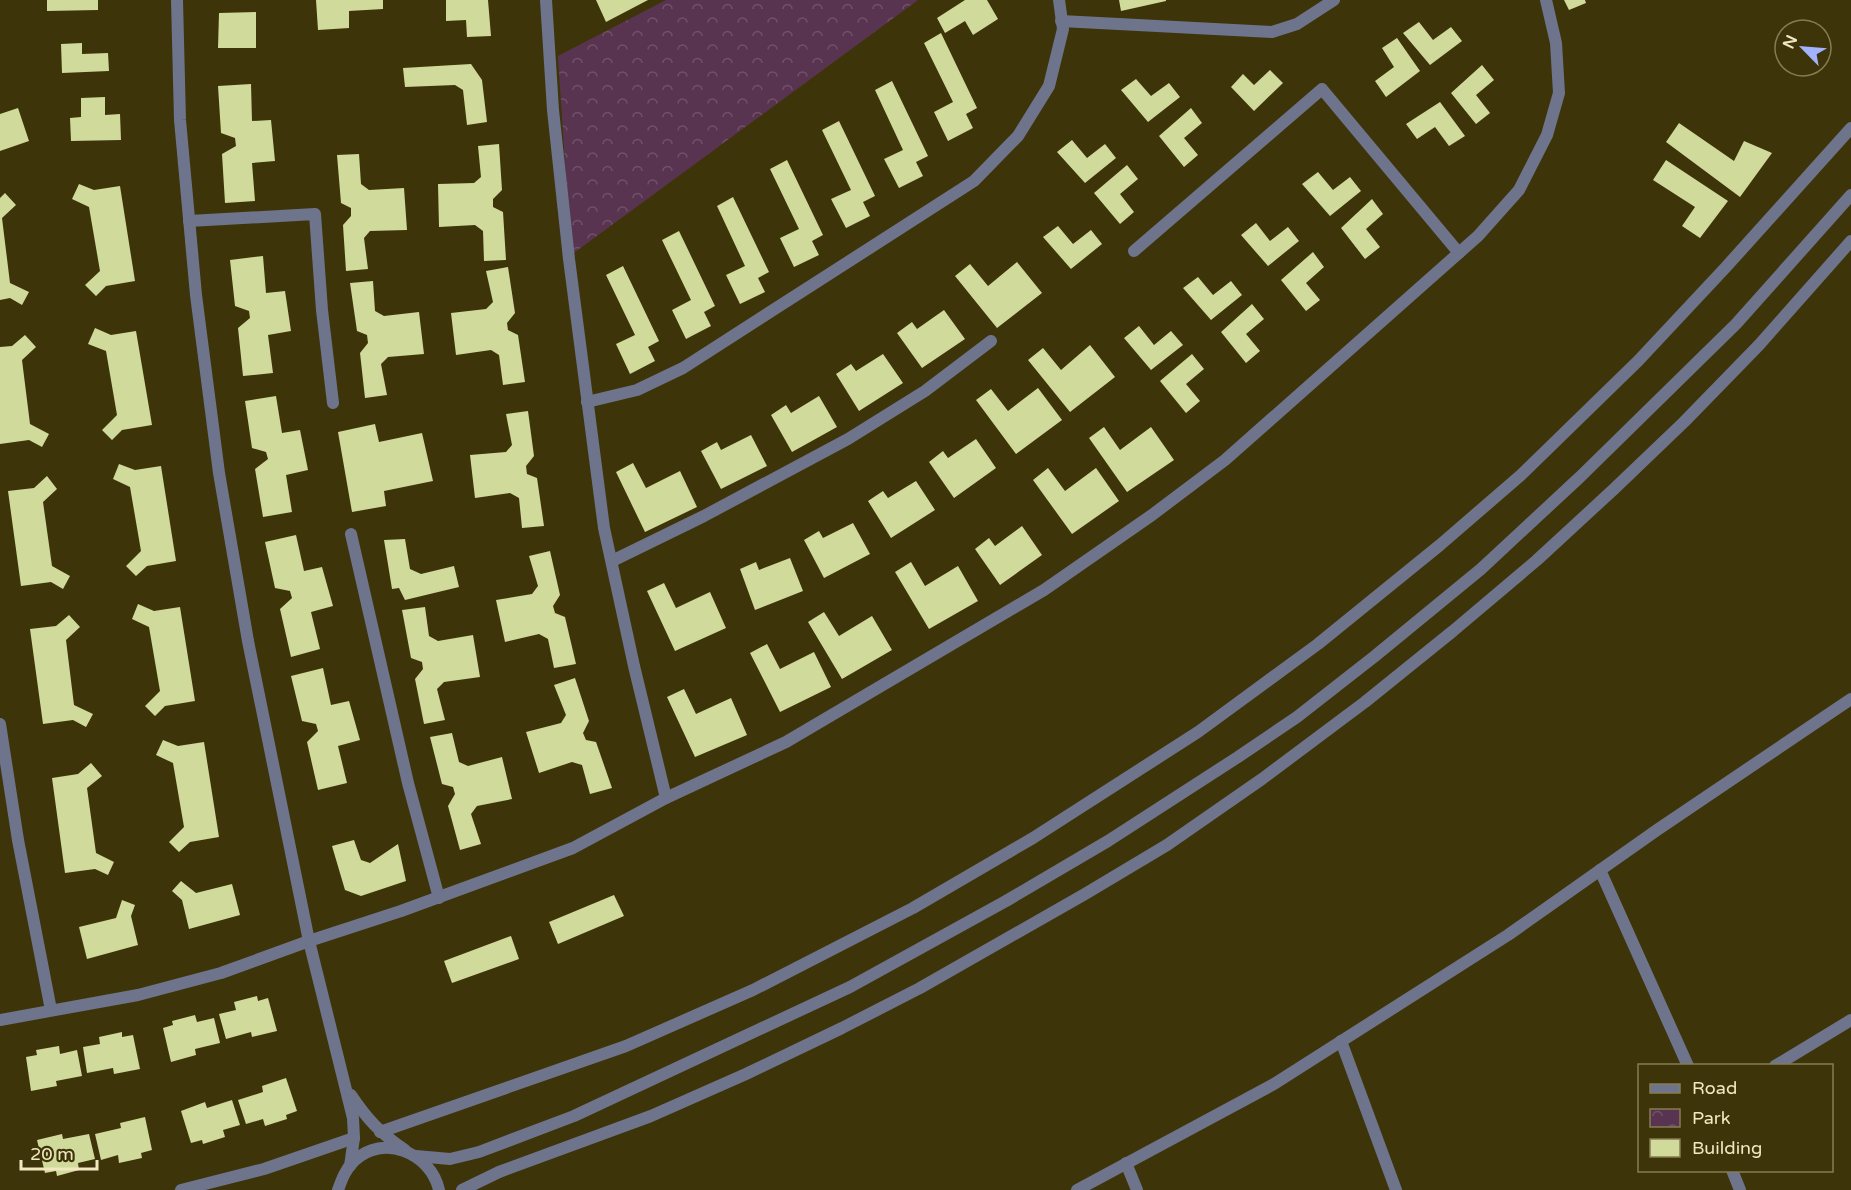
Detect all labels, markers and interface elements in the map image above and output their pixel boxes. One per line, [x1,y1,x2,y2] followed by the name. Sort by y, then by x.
[1773,18,1833,78] north arrow
[1779,32,1802,52] text: N
[1638,1064,1833,1172] legend
[1692,1077,1737,1099] text: Road
[1692,1107,1731,1129] text: Park
[21,1133,98,1171] scale bar
[1692,1137,1762,1159] text: Building
[30,1143,74,1165] text: 20 m

